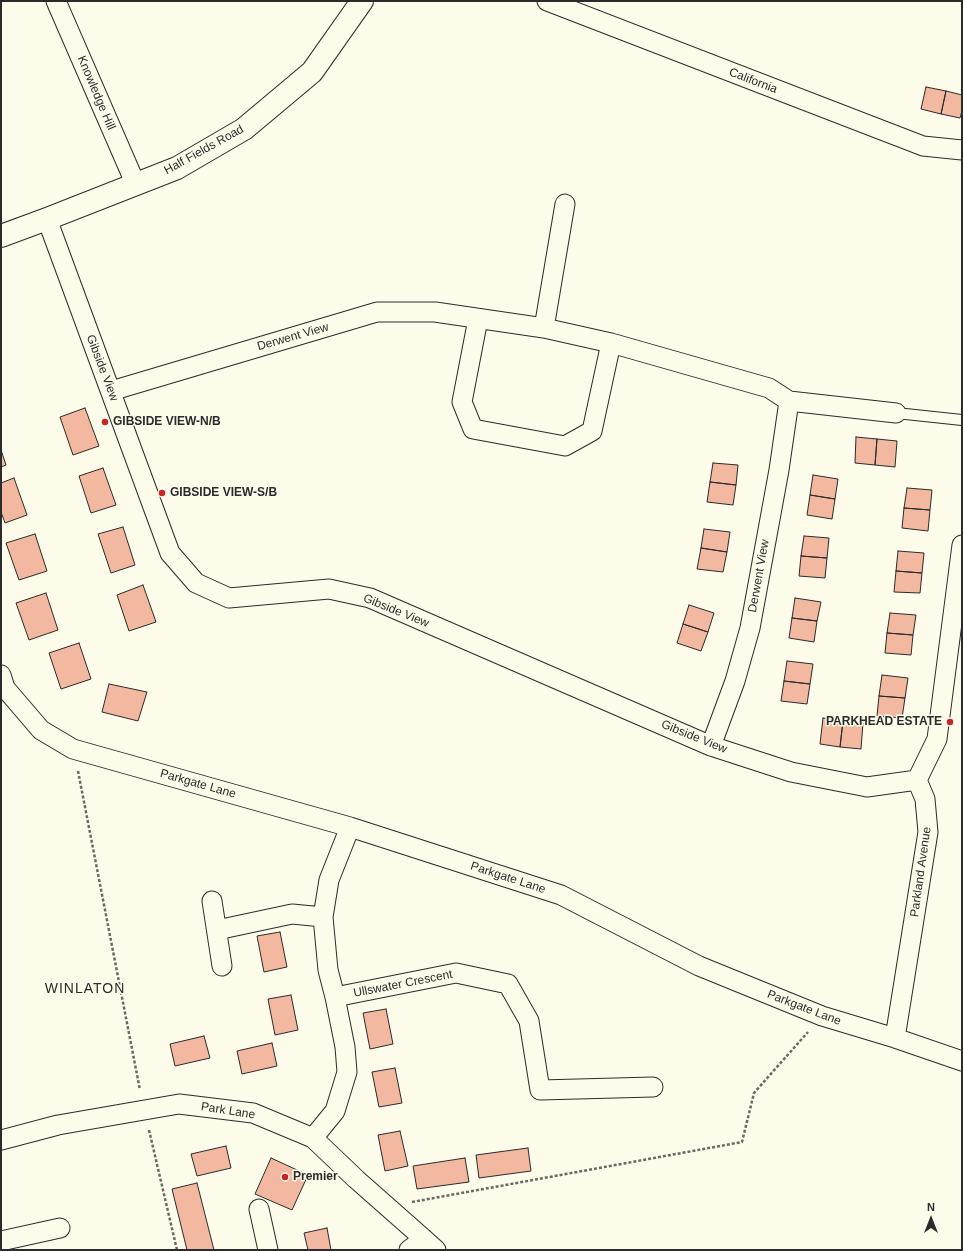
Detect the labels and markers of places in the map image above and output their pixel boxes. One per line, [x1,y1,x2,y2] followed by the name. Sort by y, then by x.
[113,415,221,429] place label: GIBSIDE VIEW-N/B
[100,417,110,427] marker: GIBSIDE VIEW-N/B
[170,486,277,500] place label: GIBSIDE VIEW-S/B
[157,488,167,498] marker: GIBSIDE VIEW-S/B
[826,715,942,729] place label: PARKHEAD ESTATE
[945,717,955,727] marker: PARKHEAD ESTATE
[293,1170,338,1184] place label: Premier
[280,1172,290,1182] marker: Premier

